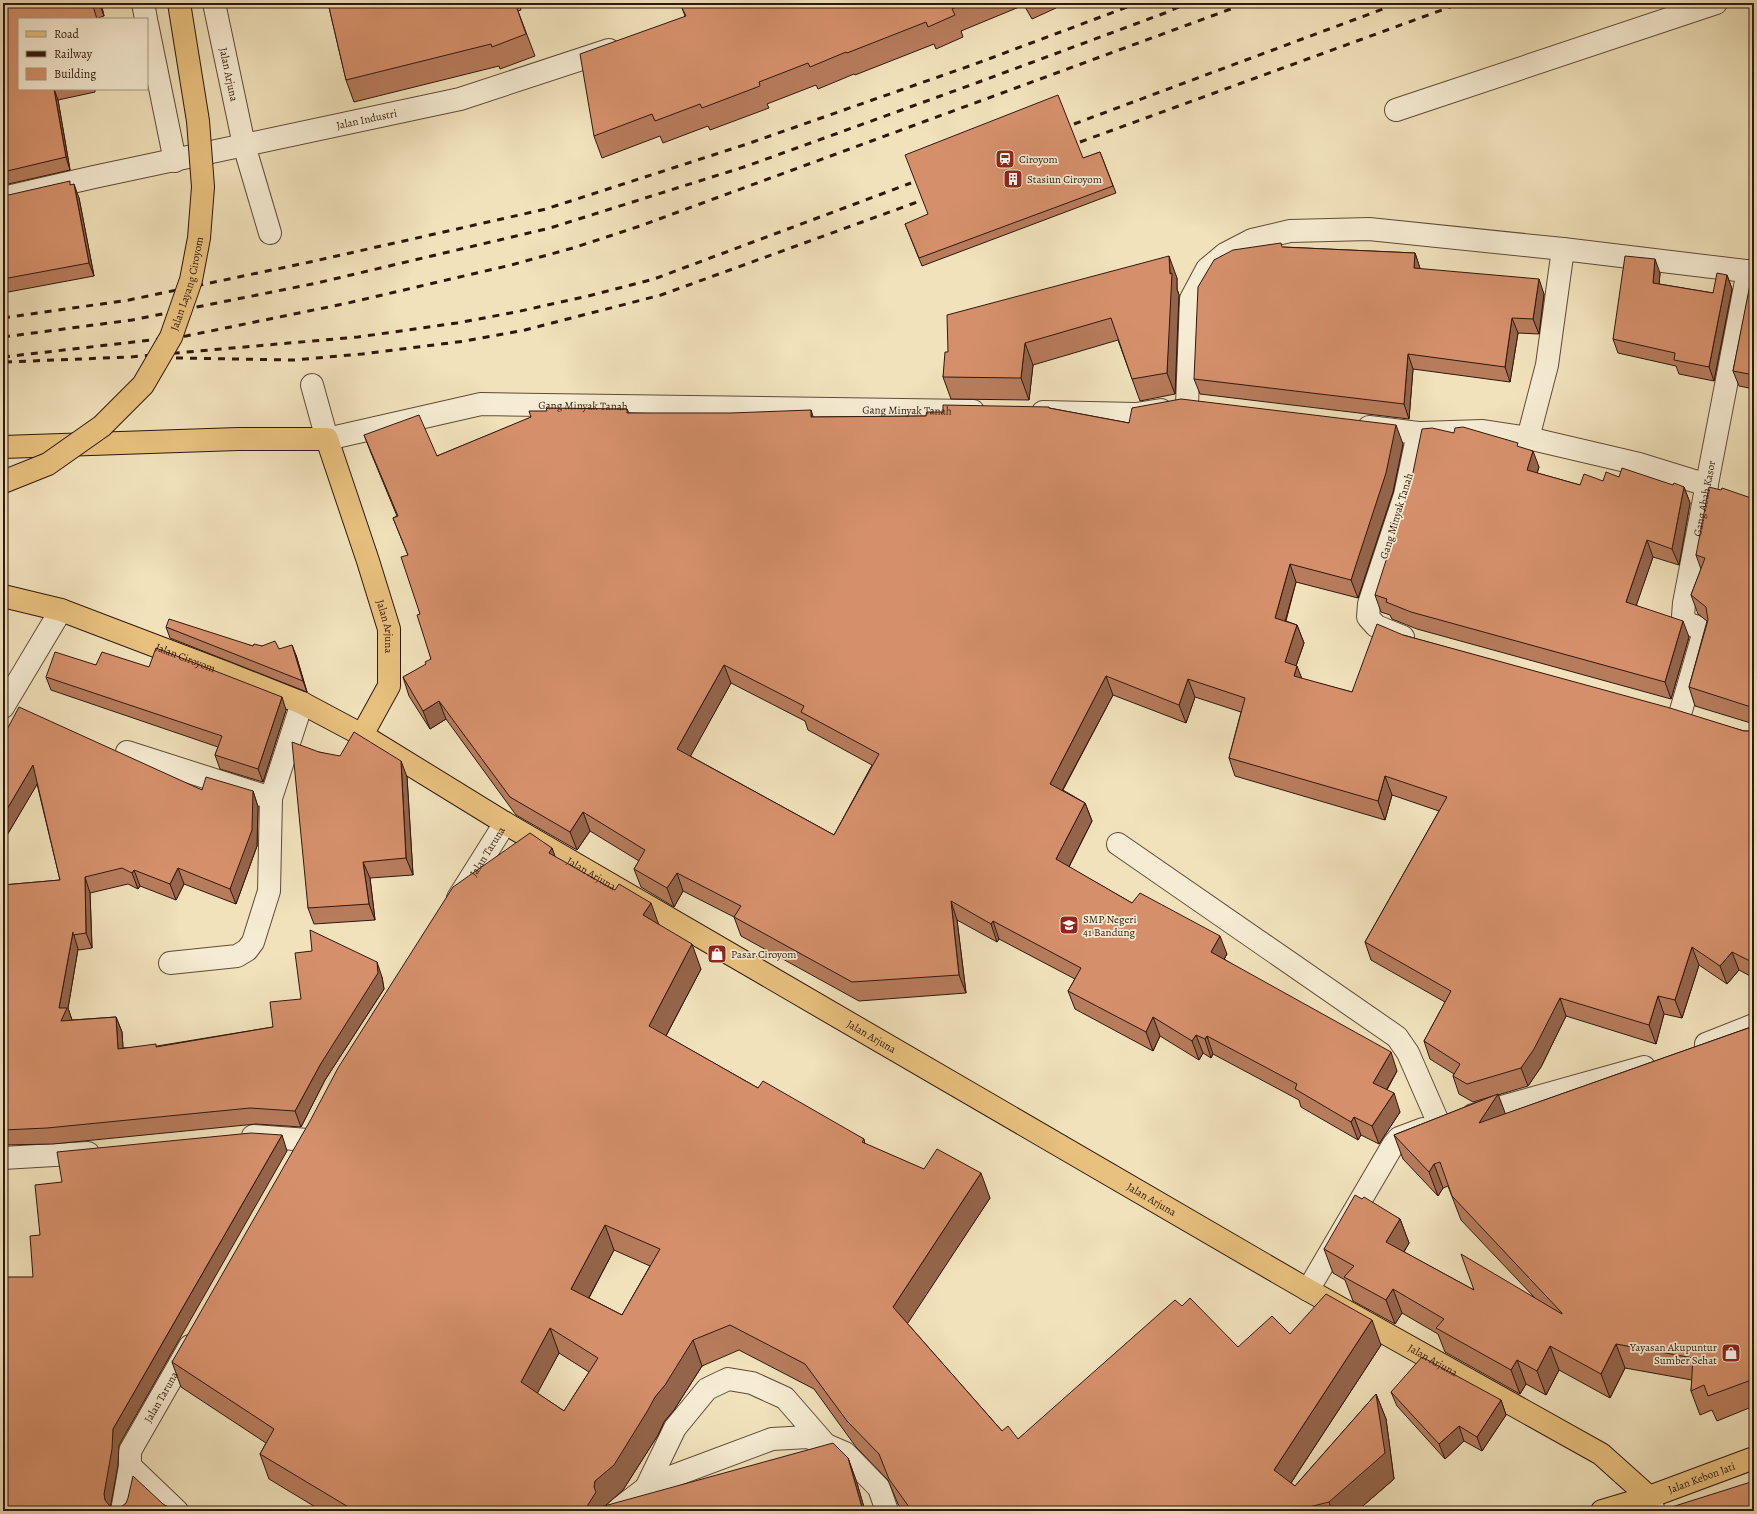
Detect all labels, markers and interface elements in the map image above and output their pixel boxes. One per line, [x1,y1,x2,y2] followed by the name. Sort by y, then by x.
[18,18,148,90] legend
[54,26,80,42] text: Road
[54,46,93,62] text: Railway
[216,46,242,104] street label: Jalan Arjuna
[54,66,96,82] text: Building
[335,106,398,133] street label: Jalan Industri
[994,148,1016,170] station icon: Ciroyom
[1019,152,1058,167] place label: Ciroyom
[1002,168,1024,190] building icon: Stasiun Ciroyom
[1027,172,1102,187] place label: Stasiun Ciroyom
[167,235,207,333] street label: Jalan Layang Ciroyom
[538,398,628,414] street label: Gang Minyak Tanah
[862,402,952,419] street label: Gang Minyak Tanah
[1690,459,1719,538] street label: Gang Abah Kasor
[1376,471,1417,561] street label: Gang Minyak Tanah
[372,598,396,654] street label: Jalan Arjuna
[153,640,218,676] street label: Jalan Ciroyom
[466,823,509,880] street label: Jalan Taruna
[564,854,619,894] street label: Jalan Arjuna
[1083,912,1137,940] place label: SMP Negeri 41 Bandung
[1058,914,1080,936] school or university icon: SMP Negeri 41 Bandung
[706,943,728,965] shop icon: Pasar Ciroyom
[731,947,796,962] place label: Pasar Ciroyom
[844,1016,900,1057] street label: Jalan Arjuna
[1124,1179,1180,1220] street label: Jalan Arjuna
[1405,1340,1461,1381] street label: Jalan Arjuna
[1629,1340,1717,1368] place label: Yayasan Akupuntur Sumber Sehat
[1720,1342,1742,1364] shop icon: Yayasan Akupuntur Sumber Sehat
[141,1368,182,1425] street label: Jalan Taruna
[1666,1459,1737,1497] street label: Jalan Kebon Jati

